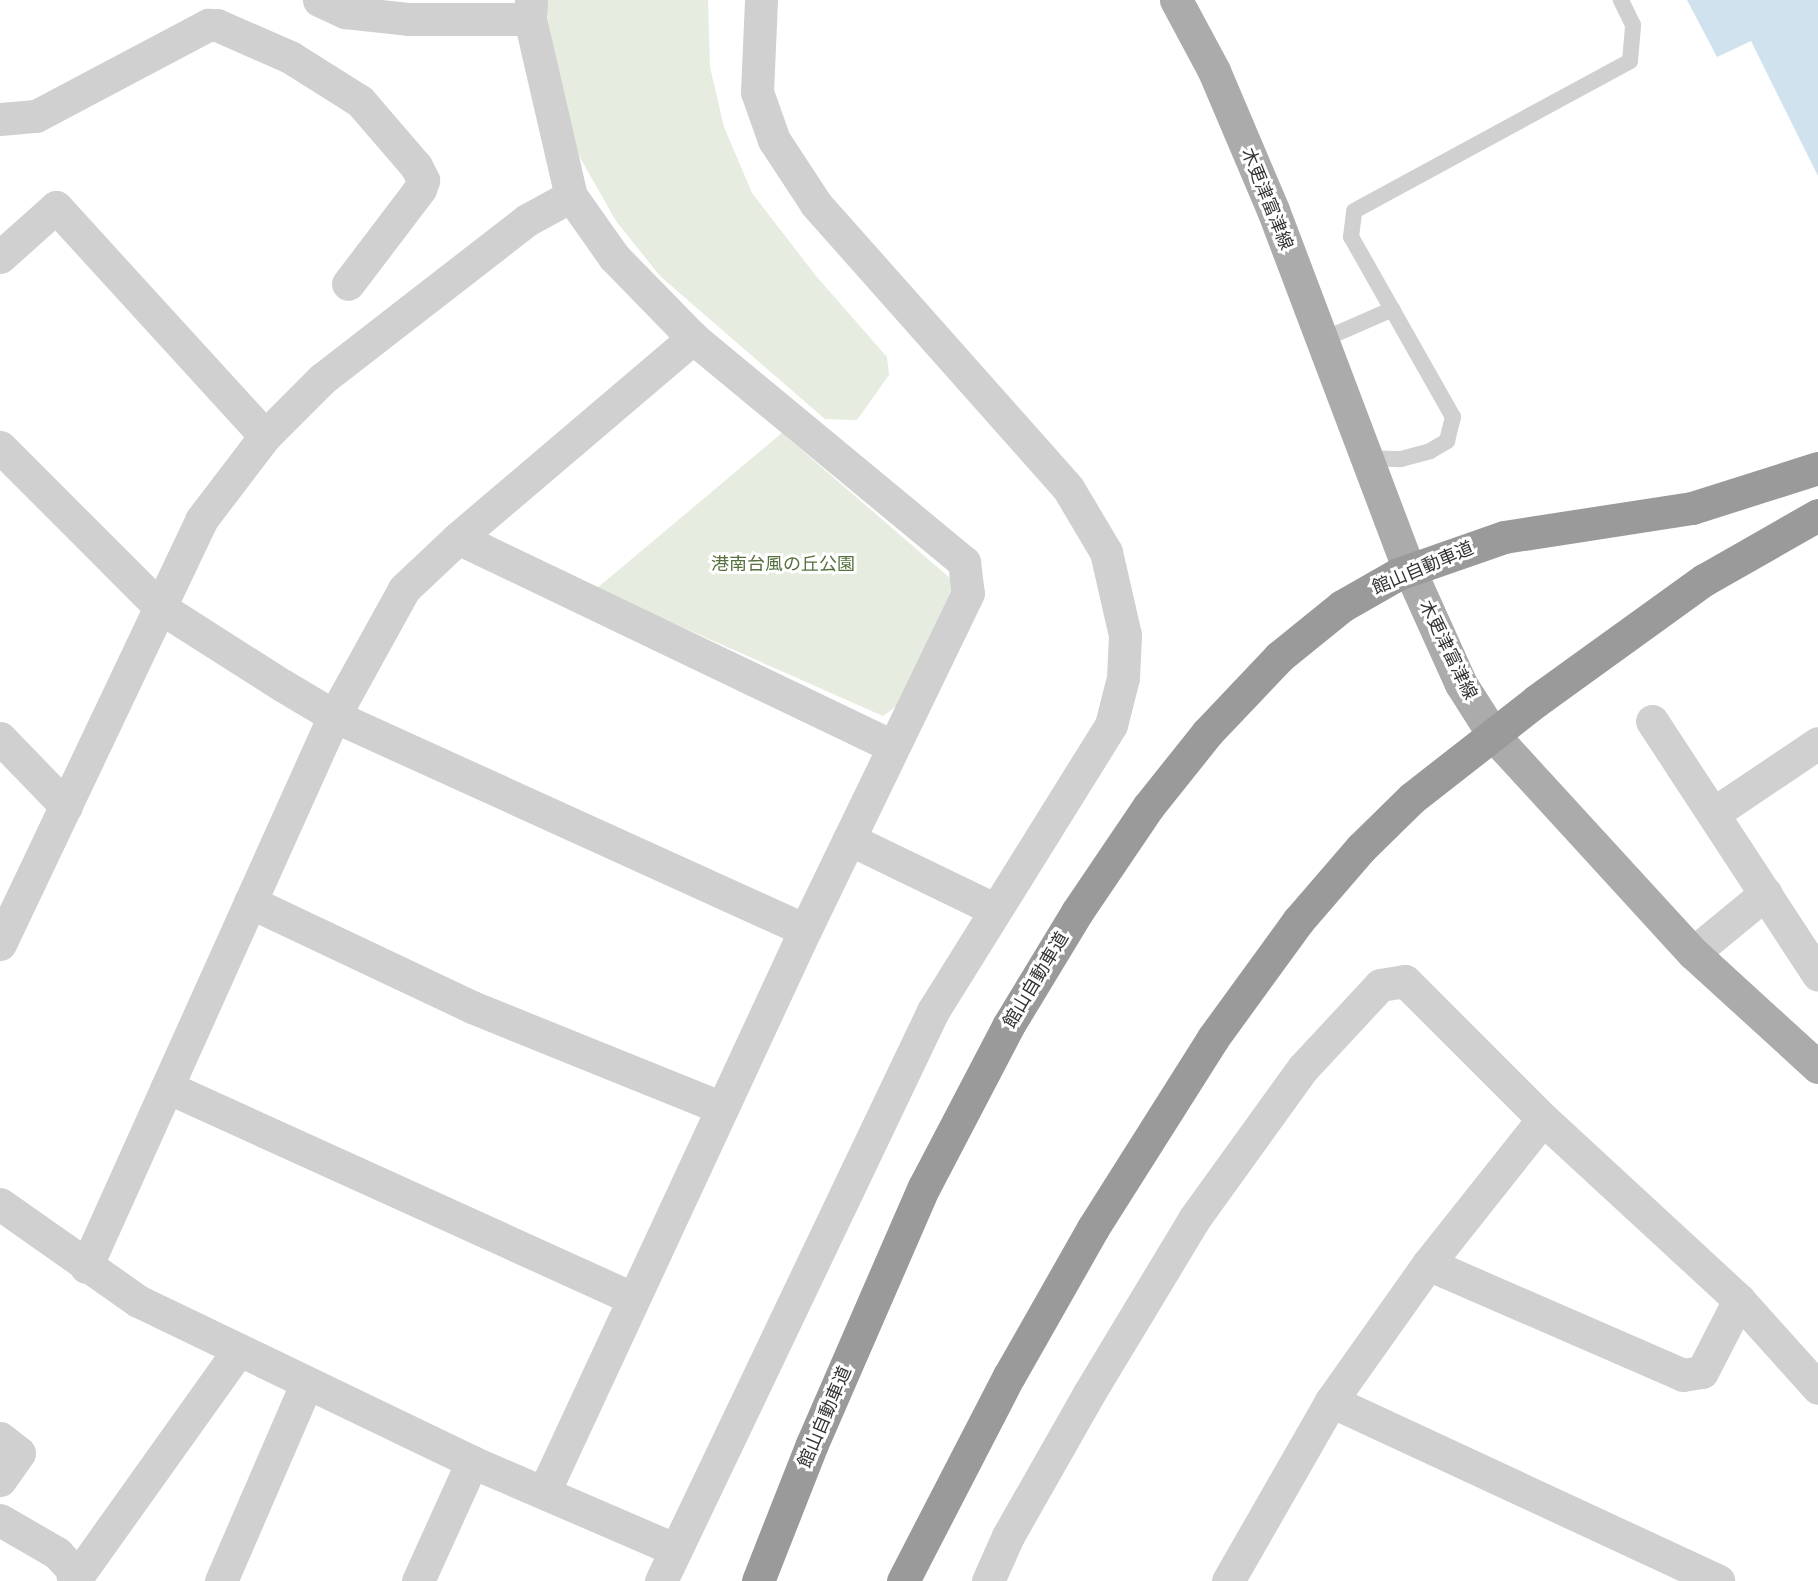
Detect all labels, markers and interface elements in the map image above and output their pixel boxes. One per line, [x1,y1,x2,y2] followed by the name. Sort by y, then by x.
[1237,145,1297,253] street label: 木更津富津線
[1369,537,1477,599] street label: 館山自動車道
[711,553,855,575] park label: 港南台風の丘公園
[1415,597,1481,703] street label: 木更津富津線
[999,928,1073,1032] street label: 館山自動車道
[794,1363,856,1471] street label: 館山自動車道

